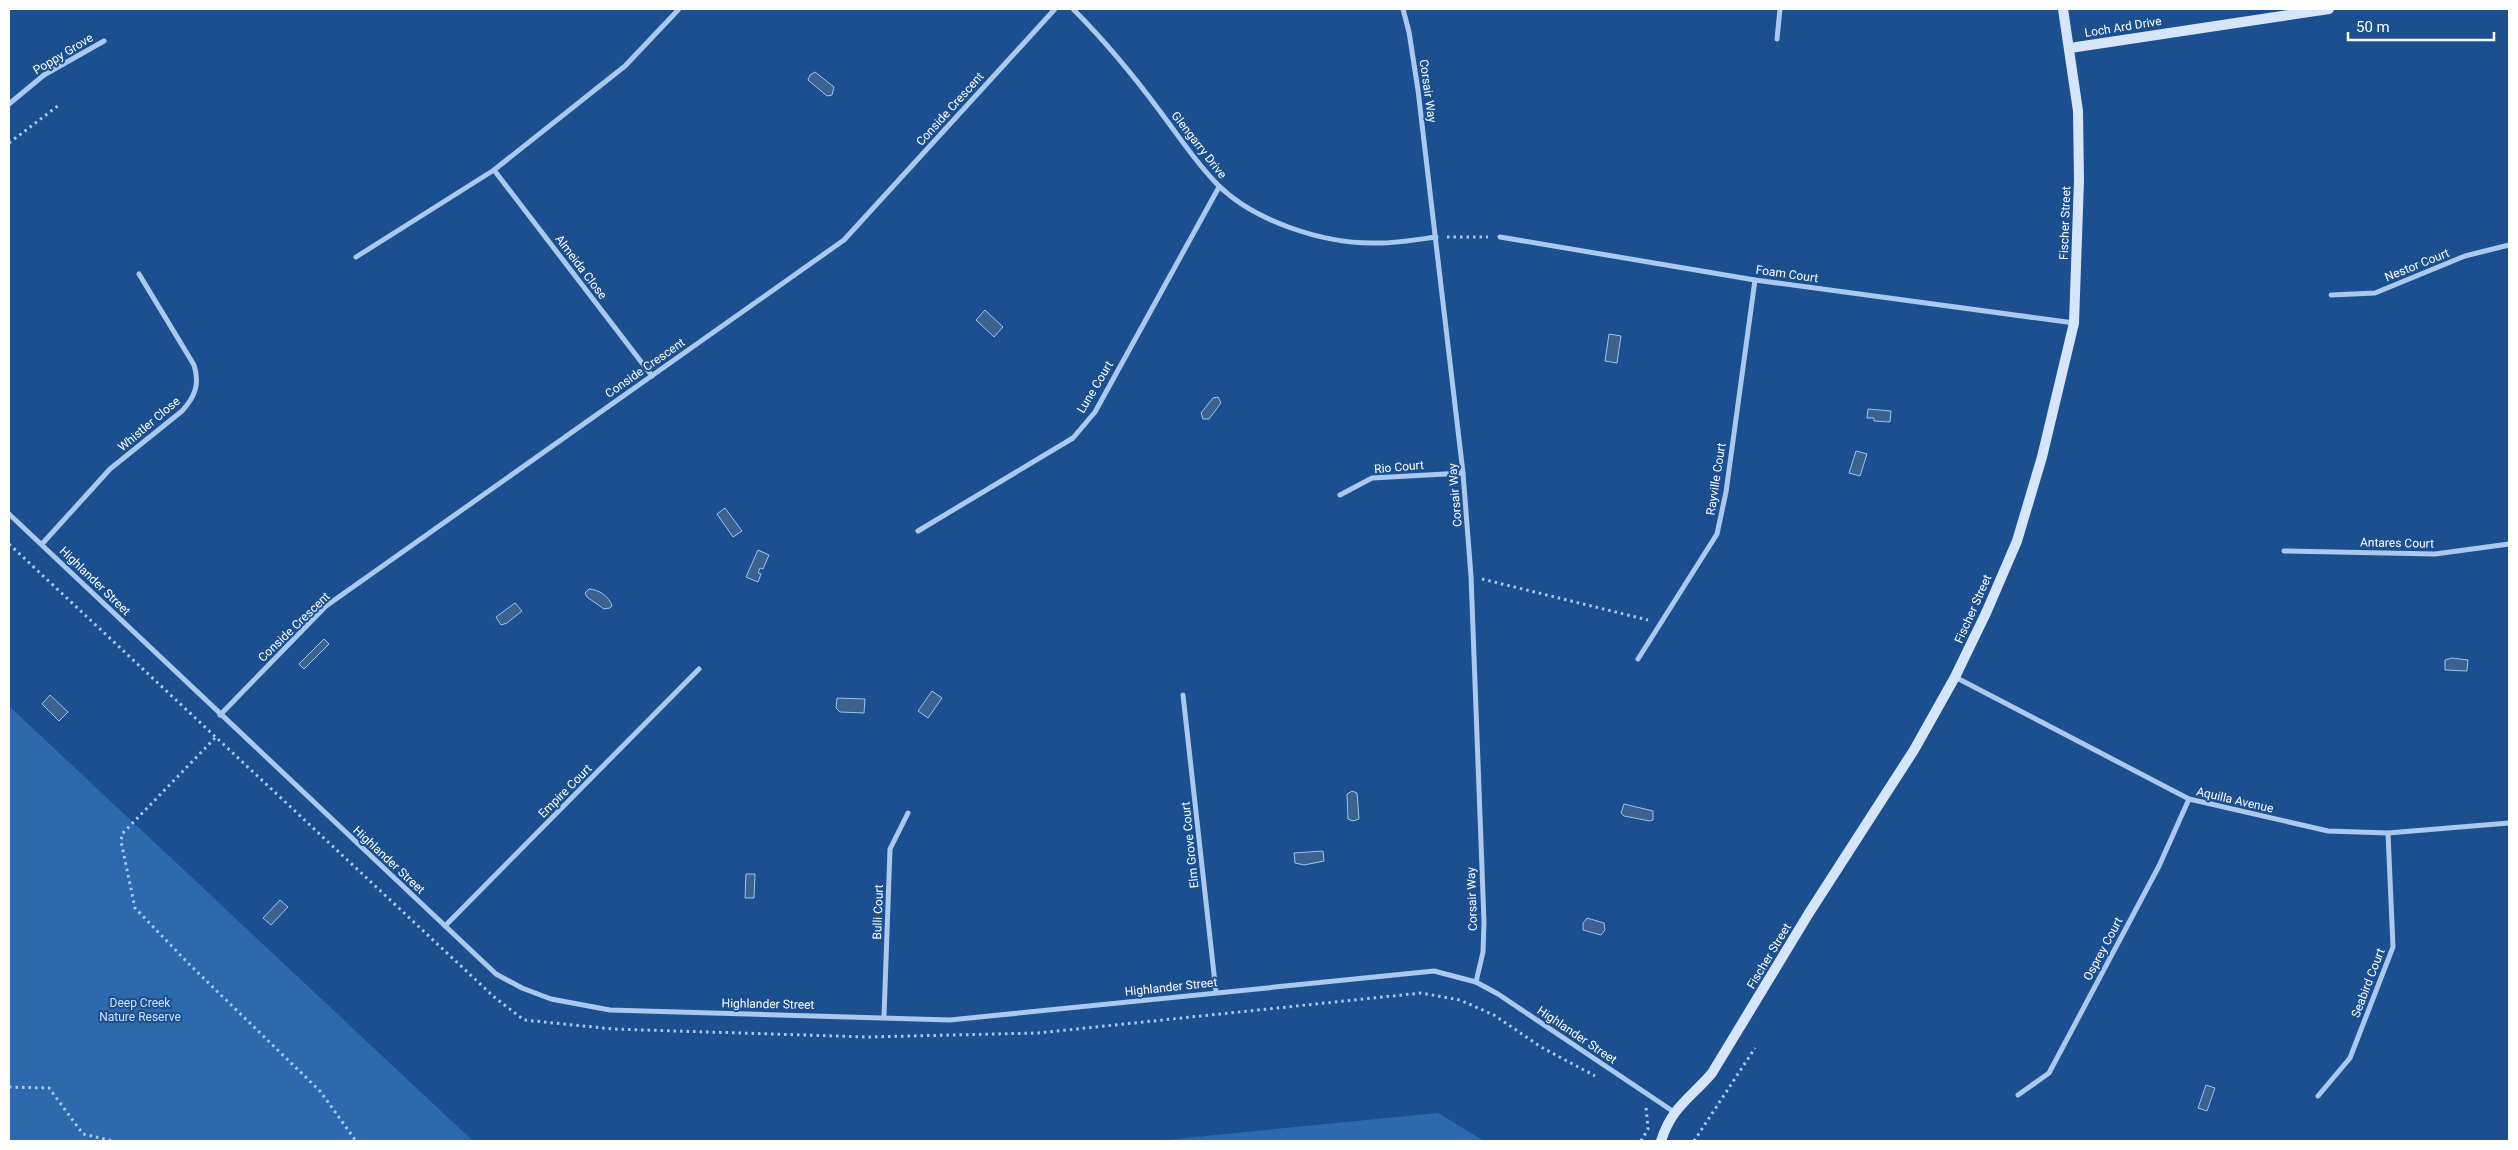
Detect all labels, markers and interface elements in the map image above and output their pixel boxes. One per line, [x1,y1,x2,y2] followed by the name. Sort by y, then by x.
[2348,10,2494,42] scale bar
[2084,14,2162,40] street label: Loch Ard Drive
[2356,18,2390,36] text: 50 m
[31,31,95,77] street label: Poppy Grove
[1417,58,1439,124] street label: Corsair Way
[913,69,987,149] street label: Conside Crescent
[1168,109,1230,181] street label: Glengarry Drive
[2057,186,2073,260] street label: Fischer Street
[552,232,610,302] street label: Almeida Close
[2383,246,2451,284] street label: Nestor Court
[1755,263,1819,285] street label: Foam Court
[602,335,688,401] street label: Conside Crescent
[1074,358,1116,416] street label: Lune Court
[115,394,183,454] street label: Whistler Close
[1703,442,1729,516] street label: Rayville Court
[1374,458,1424,476] street label: Rio Court
[1445,462,1465,527] street label: Corsair Way
[2360,535,2434,551] street label: Antares Court
[57,544,133,618] street label: Highlander Street
[1952,572,1994,646] street label: Fischer Street
[255,589,333,665] street label: Conside Crescent
[535,761,595,821] street label: Empire Court
[2195,784,2275,816] street label: Aquilla Avenue
[1178,801,1201,889] street label: Elm Grove Court
[350,823,428,897] street label: Highlander Street
[1464,866,1480,931] street label: Corsair Way
[870,884,886,940] street label: Bulli Court
[2080,915,2126,983] street label: Osprey Court
[1744,921,1794,991] street label: Fischer Street
[2348,946,2388,1020] street label: Seabird Court
[1124,975,1218,999] street label: Highlander Street
[99,996,181,1024] park label: Deep Creek Nature Reserve
[722,996,815,1012] street label: Highlander Street
[1535,1003,1619,1067] street label: Highlander Street

